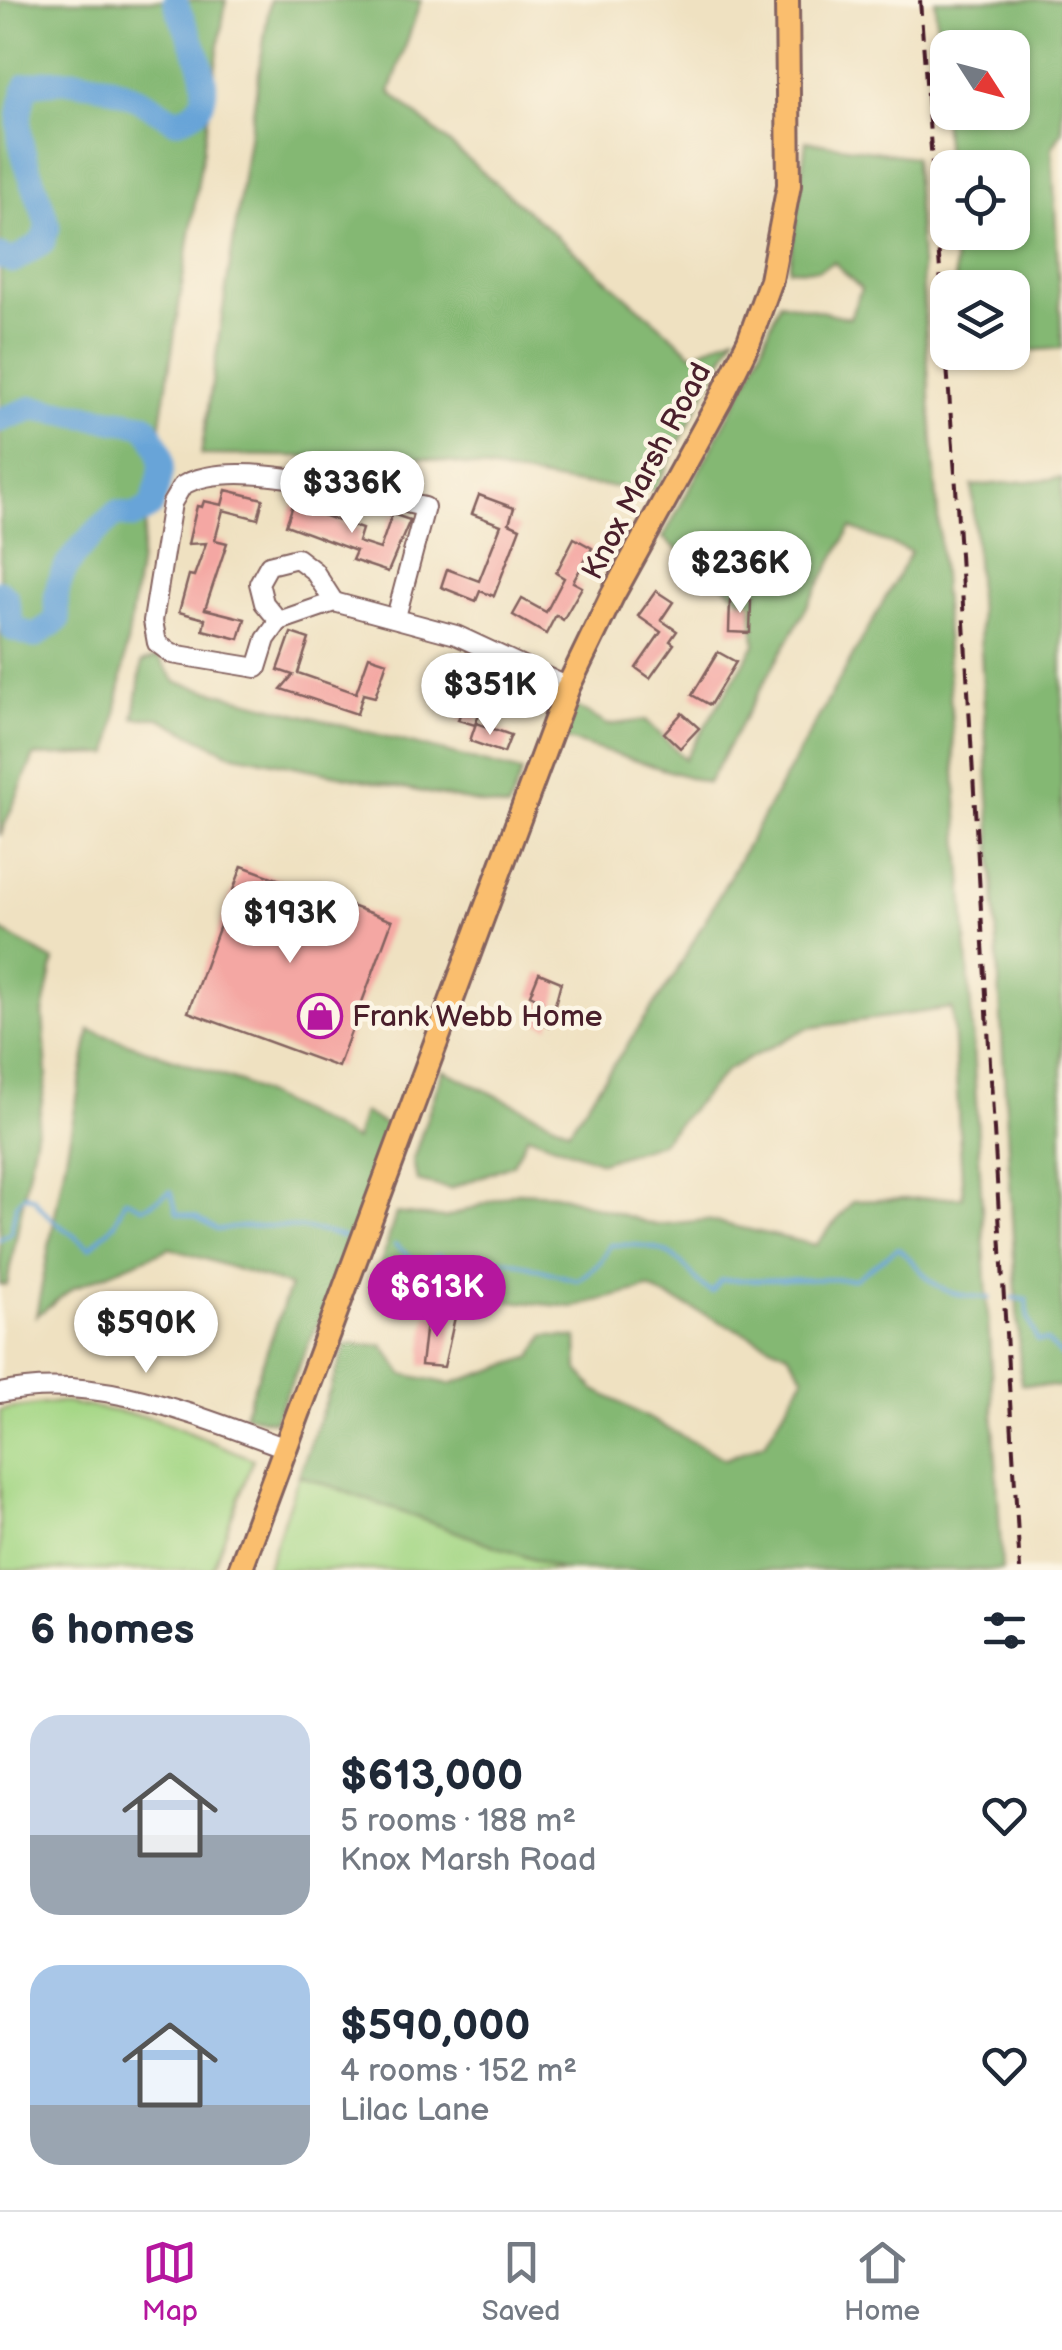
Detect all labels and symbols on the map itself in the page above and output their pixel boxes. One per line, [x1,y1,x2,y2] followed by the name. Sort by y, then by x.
[930,30,1030,130] north arrow
[575,357,719,586] street label: Knox Marsh Road
[282,451,422,536] pin: $336K
[670,531,810,616] pin: $236K
[420,653,560,738] pin: $351K
[220,881,360,966] pin: $193K
[297,993,343,1039] shop icon: Frank Webb Home
[352,999,603,1035] place label: Frank Webb Home
[367,1255,507,1340] pin: $613K
[76,1291,216,1376] pin: $590K

